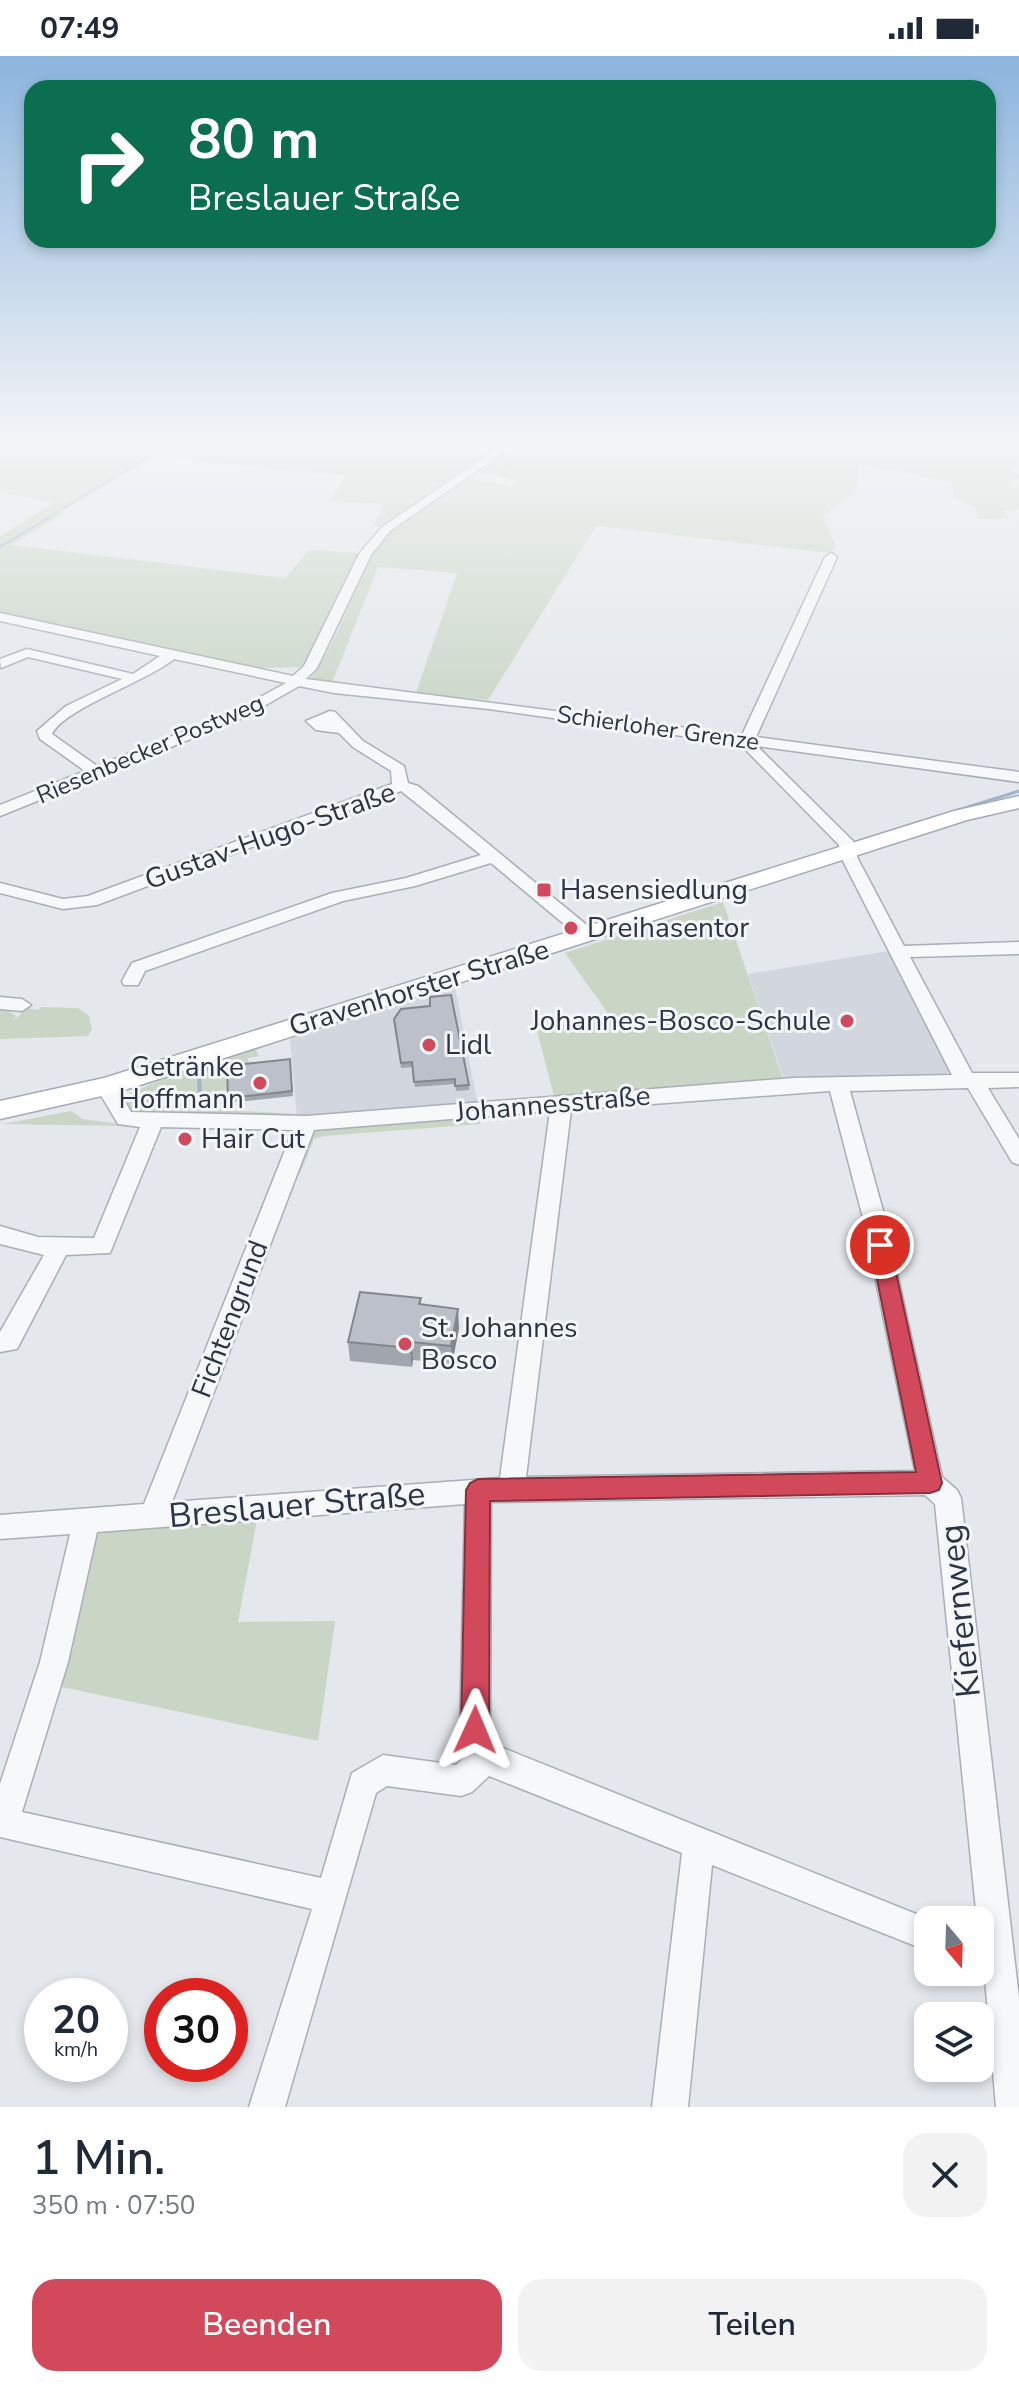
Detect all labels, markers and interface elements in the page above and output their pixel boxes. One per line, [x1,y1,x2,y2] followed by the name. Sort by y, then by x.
[40,8,119,49] text: 07:49
[188,101,319,178] text: 80 m
[56,112,160,216] icon: right
[188,174,460,223] text: Breslauer Straße
[31,687,269,811] street label: Riesenbecker Postweg
[555,698,761,758] street label: Schierloher Grenze
[139,773,401,899] street label: Gustav-Hugo-Straße
[560,871,748,909] place label: Hasensiedlung
[535,881,553,899] marker: Hasensiedlung
[587,909,749,947] place label: Dreihasentor
[562,919,580,937] marker: Dreihasentor
[284,930,554,1046] street label: Gravenhorster Straße
[530,1002,831,1040] place label: Johannes-Bosco-Schule
[838,1012,856,1030] marker: Johannes-Bosco-Schule
[445,1026,492,1064] place label: Lidl
[420,1036,438,1054] marker: Lidl
[118,1048,244,1118] place label: Getränke Hoffmann
[251,1074,269,1092] marker: Getränke Hoffmann
[453,1077,652,1132] street label: Johannesstraße
[201,1120,305,1158] place label: Hair Cut
[176,1130,194,1148] marker: Hair Cut
[846,1211,914,1279] pin
[858,1223,902,1267] icon: arrive
[183,1235,277,1403] street label: Fichtengrund
[421,1309,578,1379] place label: St. Johannes Bosco
[396,1335,414,1353] marker: St. Johannes Bosco
[167,1471,427,1539] street label: Breslauer Straße
[928,1522,992,1700] street label: Kiefernweg
[433,1688,517,1772] position arrow
[914,1906,994,1986] north arrow
[914,1906,994,2082] map controls
[144,1978,248,2082] speed limit sign: 30
[52,1993,100,2047] text: 20
[914,2002,994,2082] button: layers
[54,2036,98,2063] text: km/h
[32,2125,165,2191] text: 1 Min.
[903,2133,987,2217] button: close
[32,2188,195,2223] text: 350 m · 07:50
[32,2279,502,2371] button: Beenden
[518,2279,987,2371] button: Teilen

